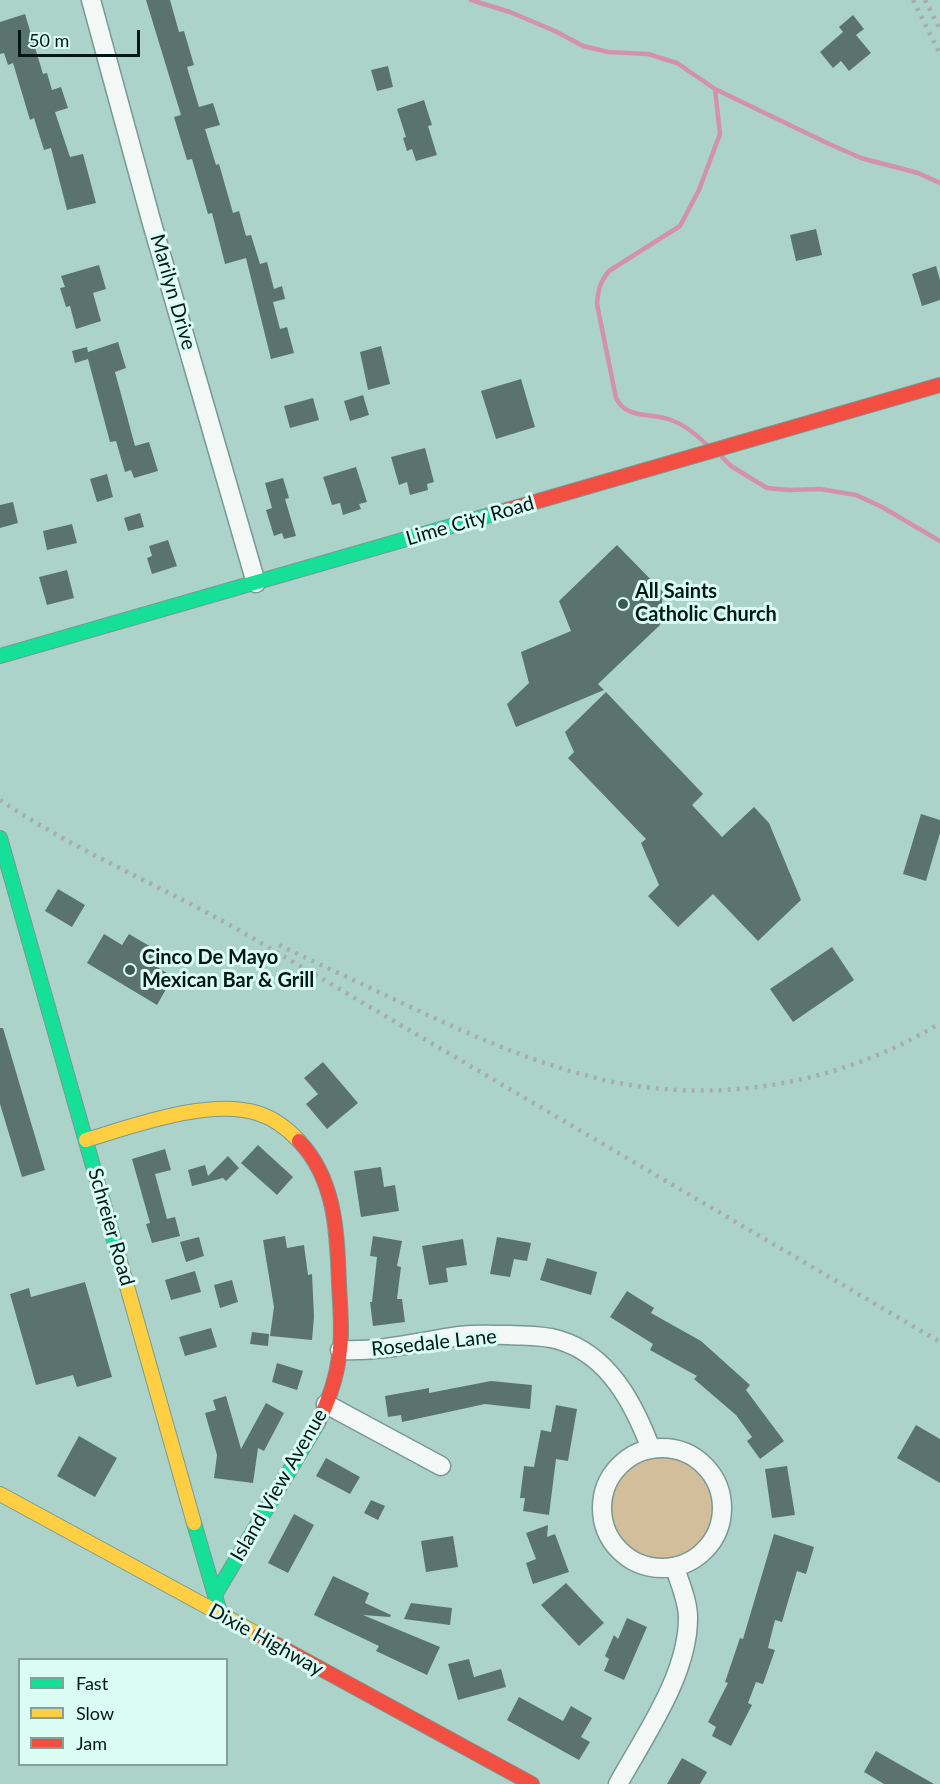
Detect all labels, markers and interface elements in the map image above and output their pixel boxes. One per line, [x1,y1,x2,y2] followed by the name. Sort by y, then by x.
[21,18,142,56] scale bar
[29,29,69,51] text: 50 m
[145,231,201,353] street label: Marilyn Drive
[403,491,537,551] street label: Lime City Road
[635,580,777,627] place label: All Saints Catholic Church
[616,597,630,611] marker: All Saints Catholic Church
[142,946,314,993] place label: Cinco De Mayo Mexican Bar & Grill
[123,963,137,977] marker: Cinco De Mayo Mexican Bar & Grill
[83,1166,139,1288] street label: Schreier Road
[370,1324,498,1362] street label: Rosedale Lane
[226,1405,332,1565] street label: Island View Avenue
[205,1599,327,1681] street label: Dixie Highway
[18,1658,228,1766] legend
[76,1672,108,1694] text: Fast
[76,1702,114,1724] text: Slow
[76,1732,107,1754] text: Jam

